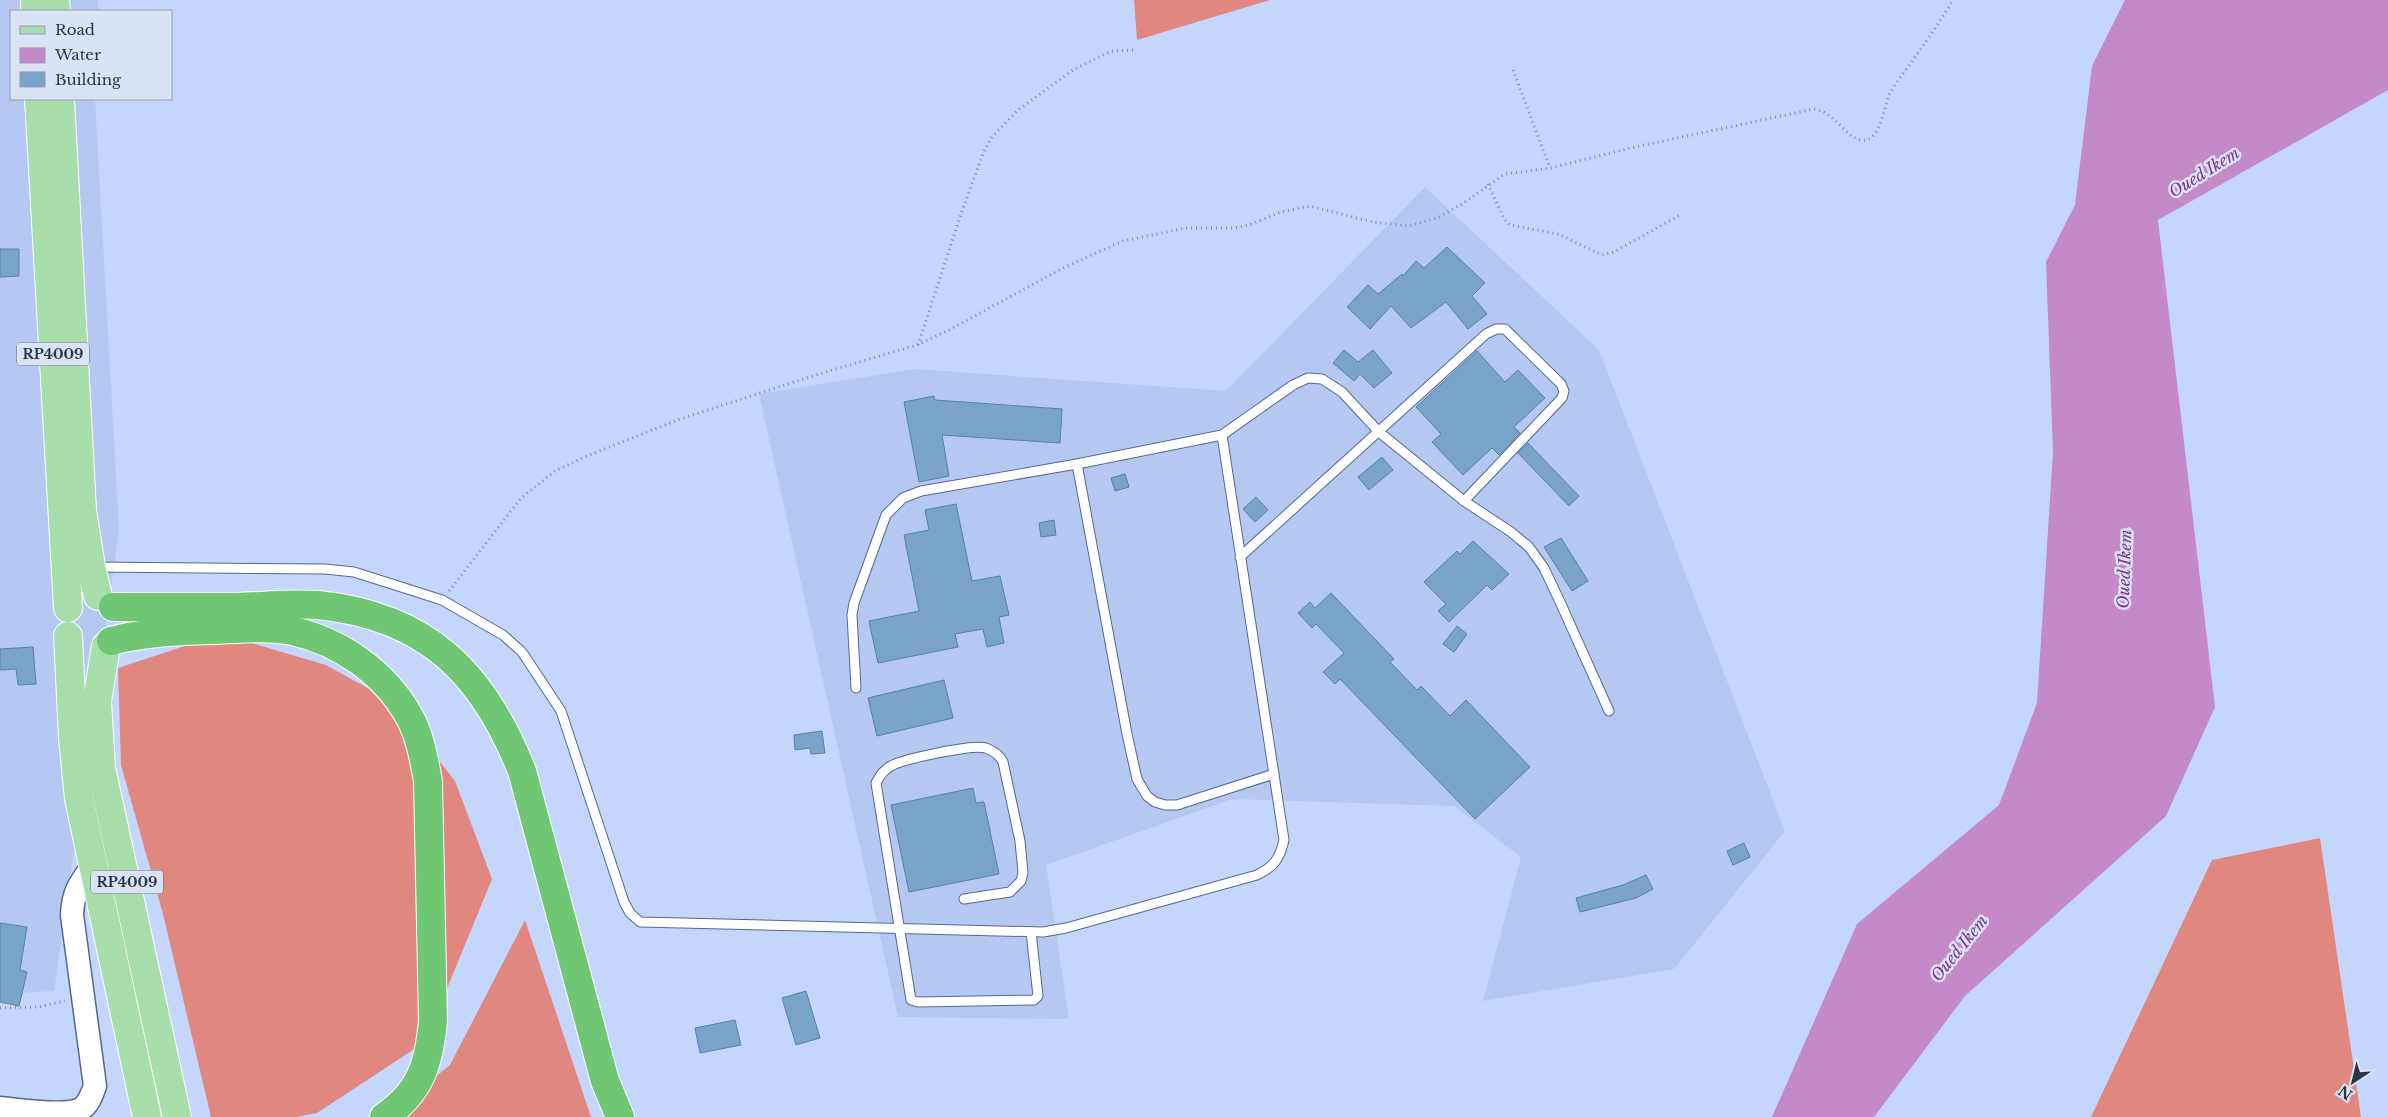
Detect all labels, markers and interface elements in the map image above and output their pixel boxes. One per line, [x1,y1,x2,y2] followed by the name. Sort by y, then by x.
[10,10,172,100] legend
[55,20,95,39] text: Road
[54,45,102,64] text: Water
[55,70,122,89] text: Building
[2165,142,2243,201] water label: Oued Ikem
[17,342,89,366] road number: RP4009
[2113,529,2135,609] water label: Oued Ikem
[91,870,163,894] road number: RP4009
[1926,911,1992,985] water label: Oued Ikem
[2328,1057,2378,1107] north arrow
[2335,1081,2356,1104] text: N

